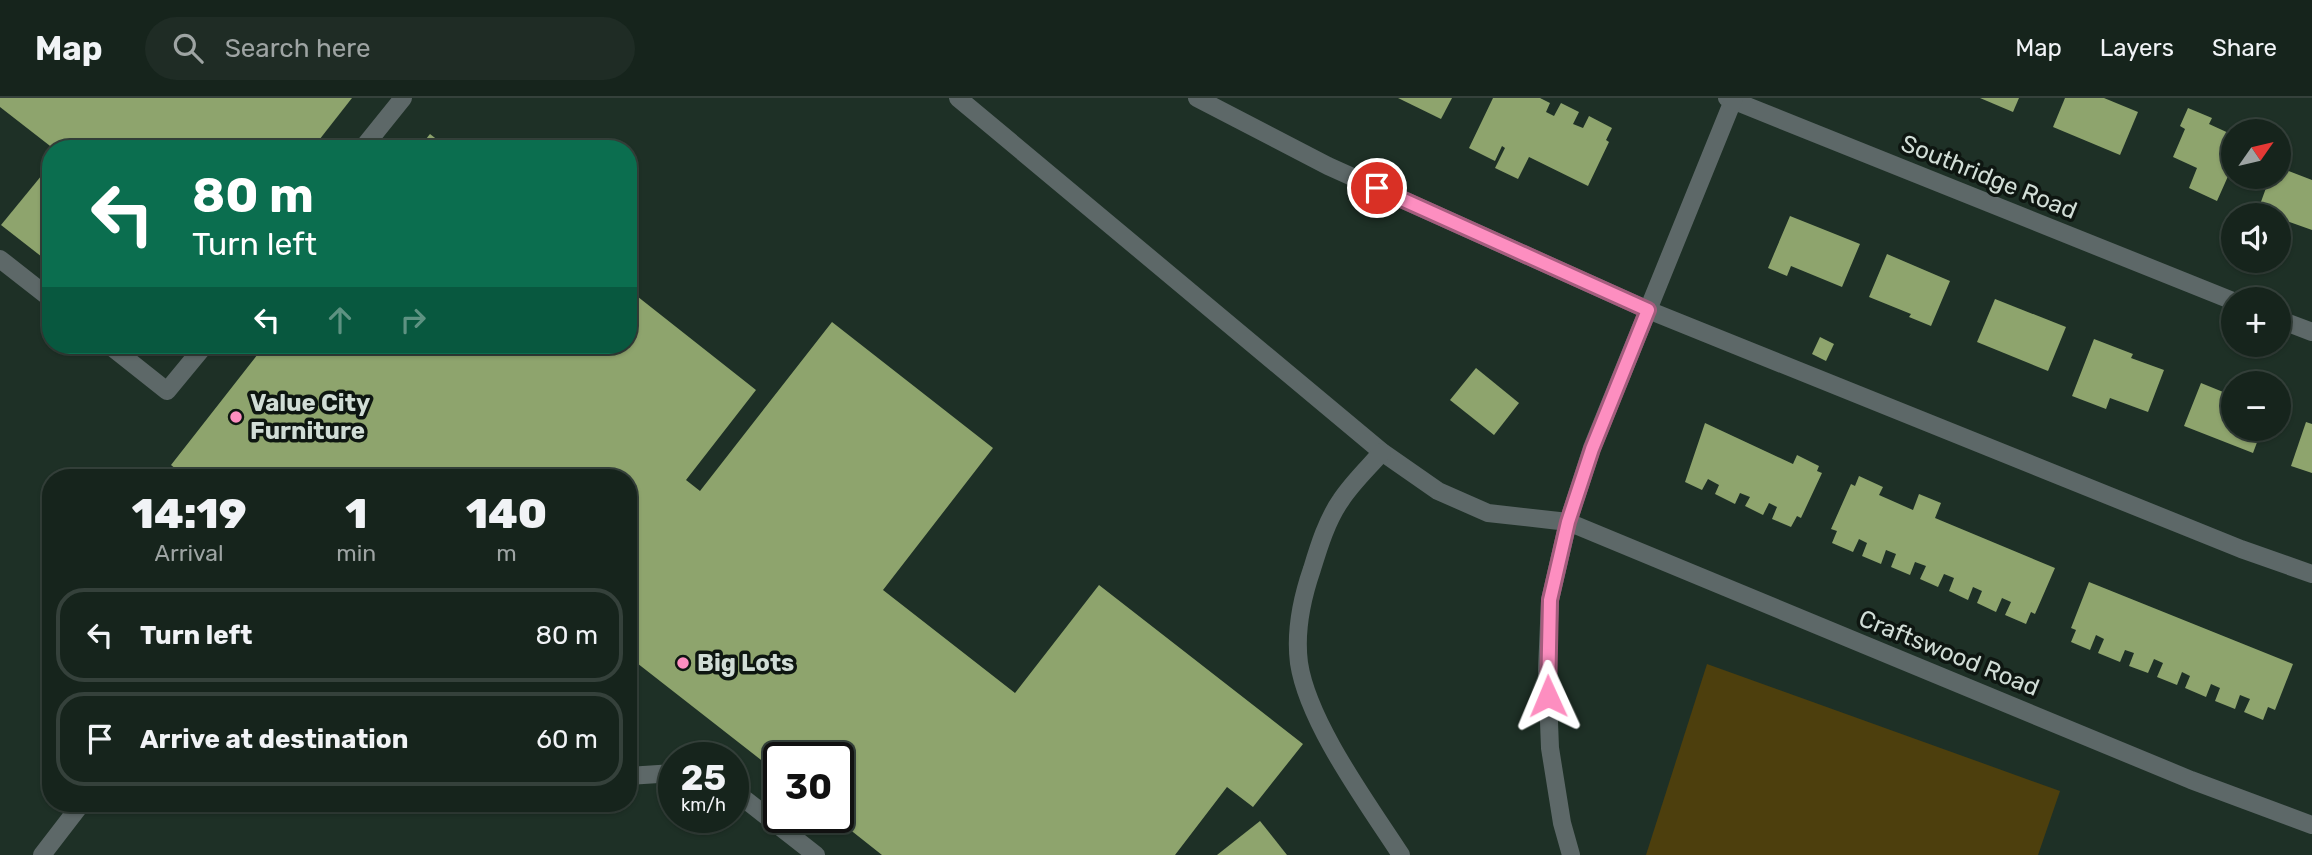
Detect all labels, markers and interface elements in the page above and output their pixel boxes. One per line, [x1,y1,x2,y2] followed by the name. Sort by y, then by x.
[145,17,635,80] search box
[35,29,103,68] text: Map
[169,29,207,67] icon: search
[225,33,370,64] text: Search here
[2015,34,2062,62] text: Map
[2100,34,2174,62] text: Layers
[2212,34,2277,62] text: Share
[2221,119,2291,189] north arrow
[2221,119,2291,441] map controls
[1897,129,2081,225] street label: Southridge Road
[1347,158,1407,218] pin
[192,166,314,224] text: 80 m
[77,168,168,259] icon: left
[1358,169,1396,207] icon: arrive
[2221,203,2291,273] button: sound
[192,225,317,263] text: Turn left
[2221,287,2291,357] button: +
[248,301,286,339] icon: left
[321,301,359,339] icon: ahead
[394,301,432,339] icon: right
[2221,371,2291,441] button: −
[250,389,370,445] place label: Value City Furniture
[228,409,244,425] marker: Value City Furniture
[132,489,247,539] text: 14:19
[345,489,367,539] text: 1
[466,489,547,539] text: 140
[155,539,224,567] text: Arrival
[336,539,376,567] text: min
[496,539,517,567] text: m
[1855,604,2043,702] street label: Craftswood Road
[81,616,119,654] icon: left
[140,620,252,651] text: Turn left
[535,620,598,651] text: 80 m
[697,649,794,677] place label: Big Lots
[675,655,691,671] marker: Big Lots
[1511,659,1585,733] position arrow
[81,720,119,758] icon: arrive
[140,724,408,755] text: Arrive at destination
[536,724,598,755] text: 60 m
[763,742,854,833] speed limit sign: 30
[681,757,726,799] text: 25
[681,794,726,816] text: km/h

